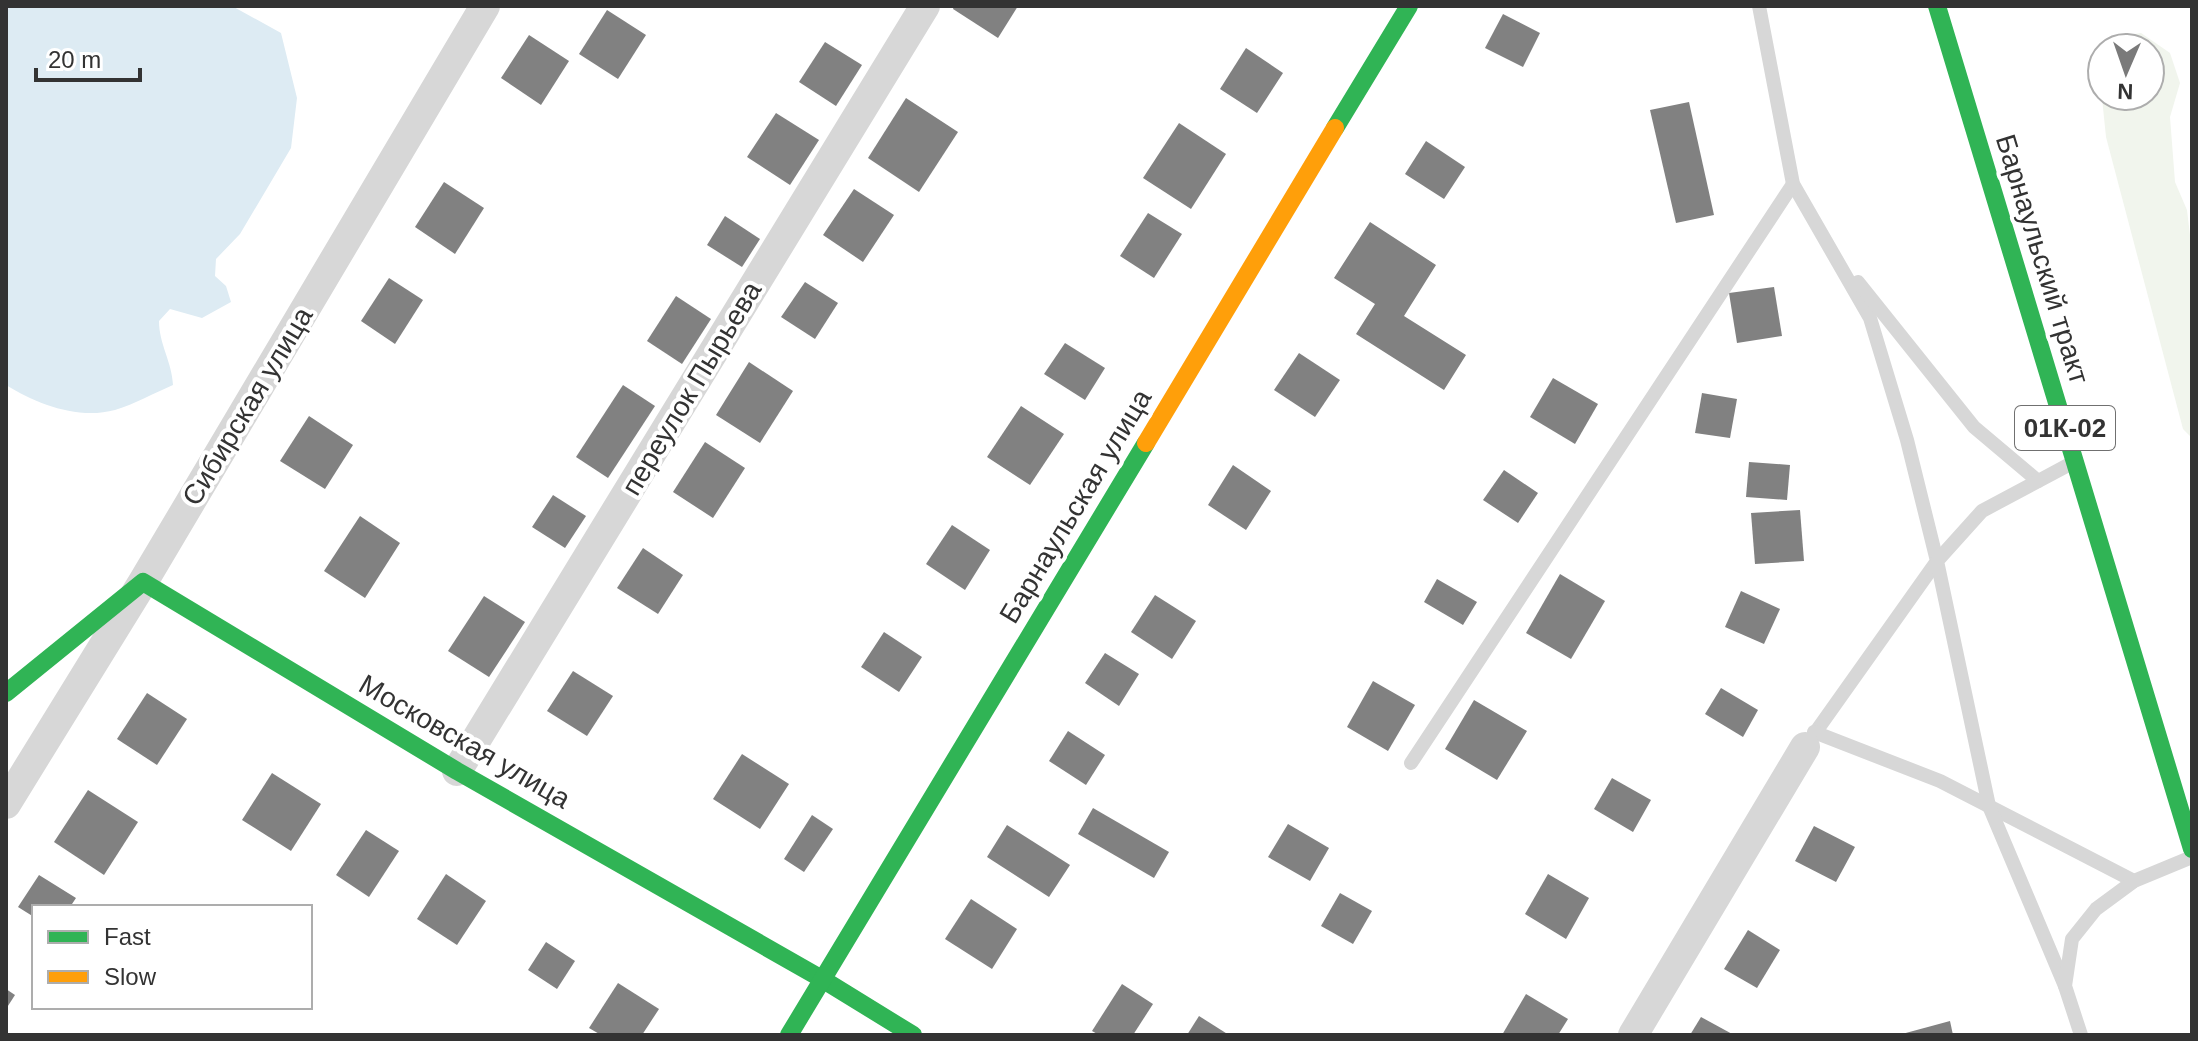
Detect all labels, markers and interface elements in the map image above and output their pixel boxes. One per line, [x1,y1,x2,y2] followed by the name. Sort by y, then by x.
[36,32,140,82] scale bar
[2086,32,2166,112] north arrow
[48,46,101,73] text: 20 m
[2117,79,2134,104] text: N
[1990,131,2095,388] street label: Барнаульский тракт
[615,276,768,501] street label: переулок Пырьева
[176,301,319,511] street label: Сибирская улица
[993,384,1158,629] street label: Барнаульская улица
[2015,406,2115,450] road number: 01К-02
[354,668,576,815] street label: Московская улица
[32,905,312,1009] legend
[104,923,151,950] text: Fast
[104,963,157,990] text: Slow

